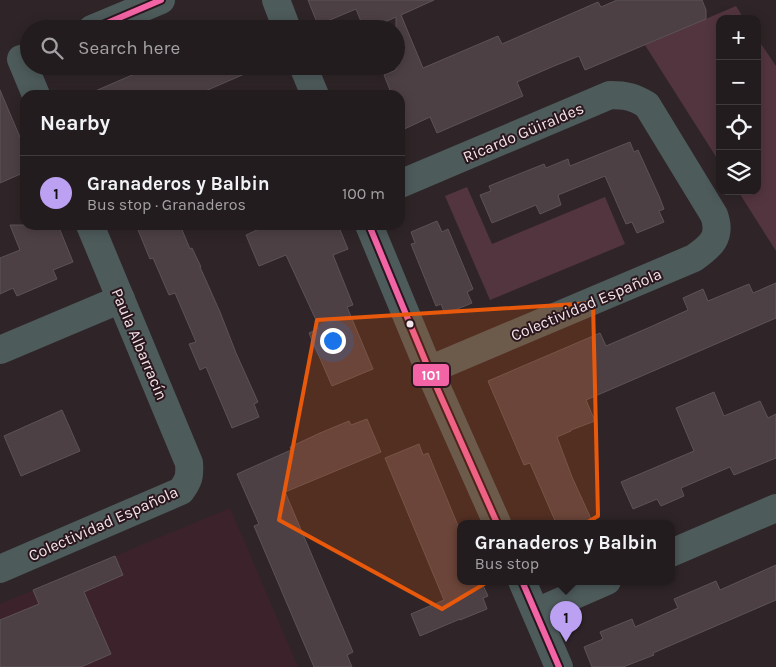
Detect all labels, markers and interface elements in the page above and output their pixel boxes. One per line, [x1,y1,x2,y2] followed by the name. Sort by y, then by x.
[716,15,761,195] map controls
[716,15,761,60] button: +
[20,20,405,75] search box
[38,34,66,62] icon: search
[78,37,180,59] text: Search here
[716,60,761,105] button: −
[460,98,586,166] street label: Ricardo Güiraldes
[716,105,761,150] button: locate
[40,111,110,135] text: Nearby
[716,150,761,195] button: layers
[87,173,270,195] text: Granaderos y Balbin
[53,184,59,203] text: 1
[342,184,385,203] text: 100 m
[87,195,246,214] text: Bus stop · Granaderos
[508,264,664,345] street label: Colectividad Española
[107,285,172,403] street label: Paula Albarracín
[405,319,415,329] unlabelled marker
[320,328,346,354] your location
[412,363,450,387] line badge: 101
[422,367,440,384] text: 101
[25,482,181,565] street label: Colectividad Española
[457,520,675,585] popup
[475,532,657,554] text: Granaderos y Balbin
[475,554,539,573] text: Bus stop
[550,601,582,642] pin: 1

